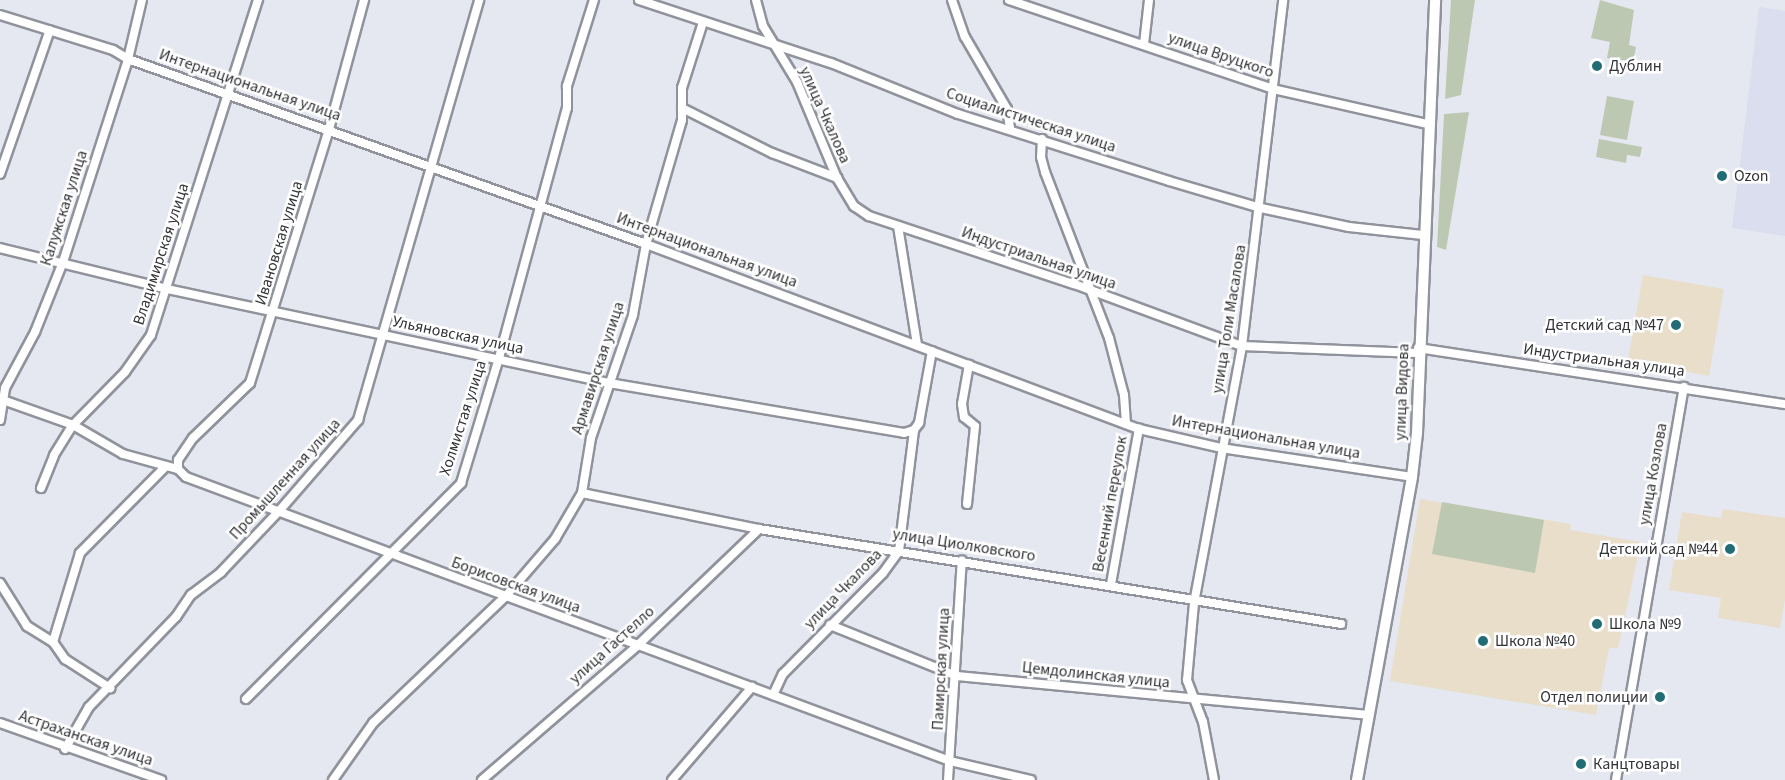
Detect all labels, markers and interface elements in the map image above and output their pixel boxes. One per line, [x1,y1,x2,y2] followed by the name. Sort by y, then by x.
[1166,28,1276,82] street label: улица Вруцкого
[157,45,343,125] street label: Интернациональная улица
[1609,56,1662,76] place label: Дублин
[1590,59,1604,73] marker: Дублин
[795,64,855,166] street label: улица Чкалова
[944,83,1118,157] street label: Социалистическая улица
[36,148,92,268] street label: Калужская улица
[1734,166,1769,186] place label: Ozon
[1715,169,1729,183] marker: Ozon
[251,179,307,307] street label: Ивановская улица
[129,181,193,327] street label: Владимирская улица
[614,208,800,292] street label: Интернациональная улица
[959,222,1119,294] street label: Индустриальная улица
[1208,243,1250,395] street label: улица Толи Масалова
[567,299,629,437] street label: Армавирская улица
[391,312,525,358] street label: Ульяновская улица
[1545,315,1664,335] place label: Детский сад №47
[1669,318,1683,332] marker: Детский сад №47
[1522,339,1686,381] street label: Индустриальная улица
[1391,343,1413,441] street label: улица Видова
[435,358,491,478] street label: Холмистая улица
[1170,411,1362,463] street label: Интернациональная улица
[225,414,345,544] street label: Промышленная улица
[1635,421,1671,527] street label: улица Козлова
[1089,435,1131,573] street label: Весенний переулок
[891,524,1037,566] street label: улица Циолковского
[1599,539,1718,559] place label: Детский сад №44
[1723,542,1737,556] marker: Детский сад №44
[800,545,886,633] street label: улица Чкалова
[449,553,583,617] street label: Борисовская улица
[566,602,658,688] street label: улица Гастелло
[928,607,954,731] street label: Памирская улица
[1609,614,1681,634] place label: Школа №9
[1590,617,1604,631] marker: Школа №9
[1495,631,1575,651] place label: Школа №40
[1476,634,1490,648] marker: Школа №40
[1021,658,1171,692] street label: Цемдолинская улица
[1540,687,1648,707] place label: Отдел полиции
[1653,690,1667,704] marker: Отдел полиции
[16,706,156,770] street label: Астраханская улица
[1593,754,1680,774] place label: Канцтовары
[1574,757,1588,771] marker: Канцтовары

